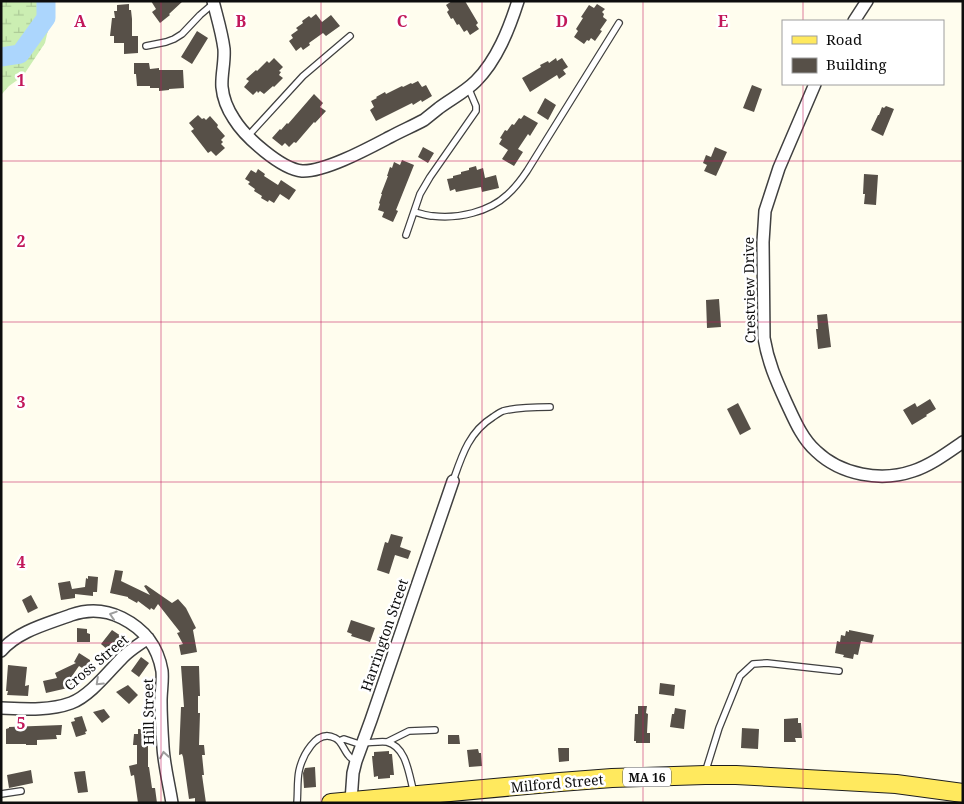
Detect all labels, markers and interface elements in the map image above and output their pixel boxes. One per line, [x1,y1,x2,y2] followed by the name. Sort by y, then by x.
[74,10,87,32] text: A
[236,10,247,32] text: B
[397,10,408,32] text: C
[556,10,568,32] text: D
[718,10,728,32] text: E
[782,20,944,85] legend
[826,29,862,49] text: Road
[826,54,887,74] text: Building
[16,69,26,91] text: 1
[16,230,26,252] text: 2
[739,237,759,343] street label: Crestview Drive
[16,391,26,413] text: 3
[16,551,26,573] text: 4
[356,576,412,694] street label: Harrington Street
[109,611,118,621] one-way arrow
[60,629,132,695] street label: Cross Street
[95,676,104,685] one-way arrow
[138,678,158,746] street label: Hill Street
[16,712,26,734] text: 5
[159,750,170,758] one-way arrow
[623,768,671,786] road number: MA 16
[510,769,604,797] street label: Milford Street

